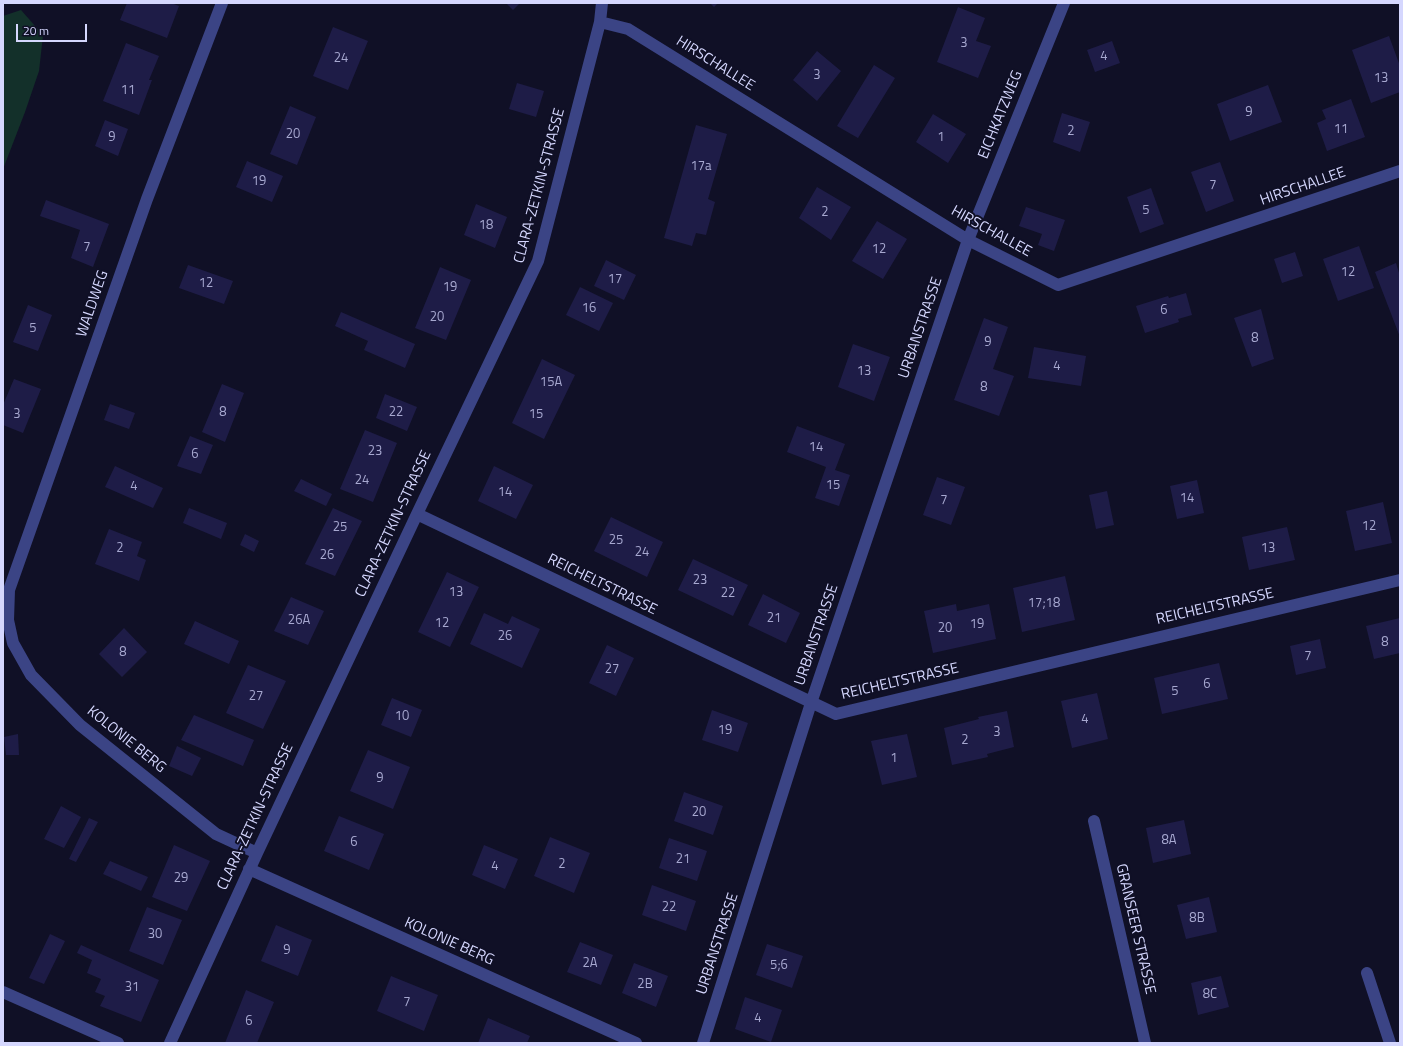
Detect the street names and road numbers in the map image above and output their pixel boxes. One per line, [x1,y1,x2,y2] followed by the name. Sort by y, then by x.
[672,33,758,95] street label: HIRSCHALLEE
[975,68,1027,162] street label: EICHKATZWEG
[511,107,569,265] street label: CLARA-ZETKIN-STRASSE
[1258,164,1348,210] street label: HIRSCHALLEE
[948,202,1034,262] street label: HIRSCHALLEE
[73,268,113,340] street label: WALDWEG
[895,275,947,381] street label: URBANSTRASSE
[352,448,436,600] street label: CLARA-ZETKIN-STRASSE
[544,551,660,619] street label: REICHELTSTRASSE
[791,582,843,688] street label: URBANSTRASSE
[1155,585,1275,629] street label: REICHELTSTRASSE
[840,660,960,704] street label: REICHELTSTRASSE
[83,703,169,777] street label: KOLONIE BERG
[214,741,298,893] street label: CLARA-ZETKIN-STRASSE
[1111,862,1159,996] street label: GRANSEER STRASSE
[693,891,743,997] street label: URBANSTRASSE
[401,914,497,970] street label: KOLONIE BERG

